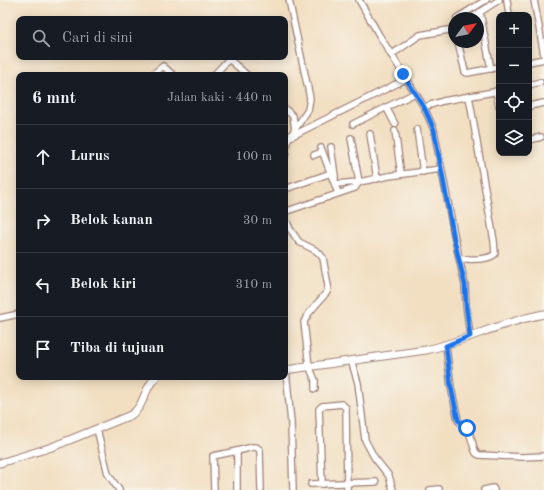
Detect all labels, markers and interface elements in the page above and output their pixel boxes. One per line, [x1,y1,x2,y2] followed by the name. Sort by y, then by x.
[448,12,484,48] north arrow
[496,12,532,156] map controls
[496,12,532,48] button: +
[16,16,288,60] search box
[30,27,52,49] icon: search
[62,31,133,46] text: Cari di sini
[496,48,532,84] button: −
[394,65,412,83] route end
[496,84,532,120] button: locate
[32,90,76,107] text: 6 mnt
[167,91,272,104] text: Jalan kaki · 440 m
[496,120,532,156] button: layers
[32,146,54,168] icon: ahead
[70,149,110,164] text: Lurus
[235,150,272,163] text: 100 m
[32,210,54,232] icon: right
[70,213,153,228] text: Belok kanan
[243,214,272,227] text: 30 m
[32,274,54,296] icon: left
[70,277,136,292] text: Belok kiri
[235,278,272,291] text: 310 m
[32,338,54,360] icon: arrive
[70,341,164,356] text: Tiba di tujuan
[458,419,476,437] route start

